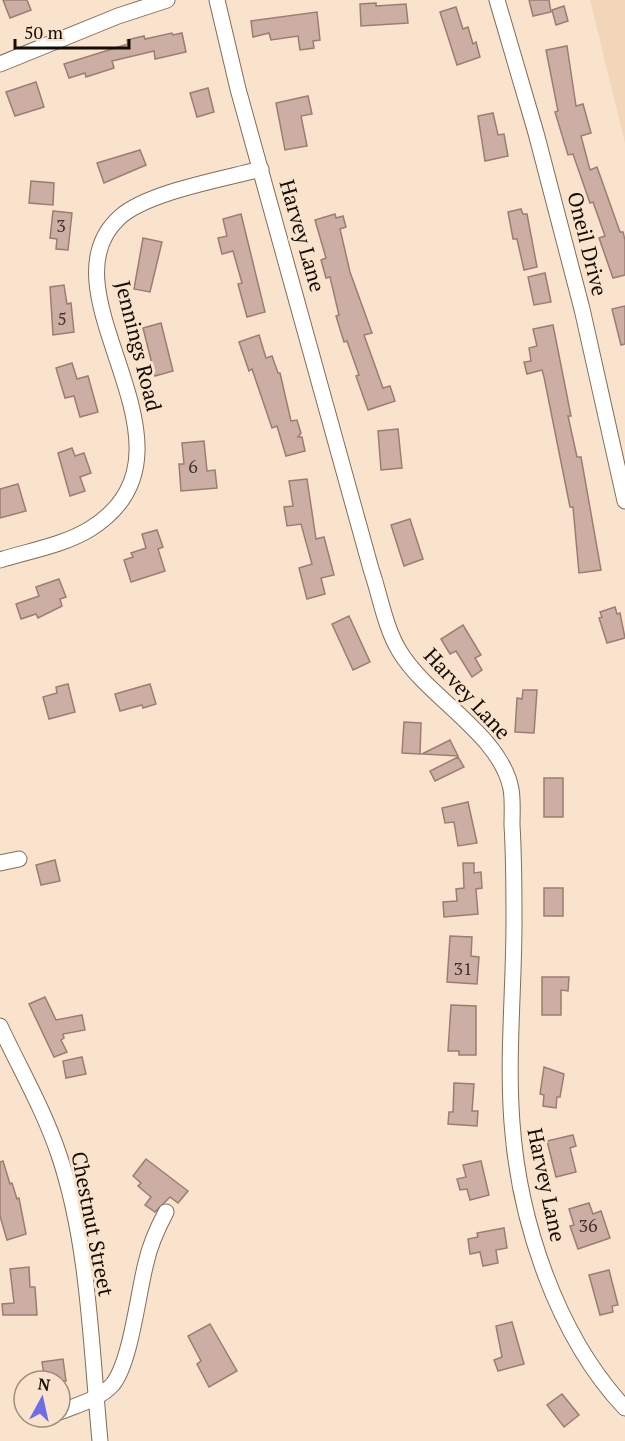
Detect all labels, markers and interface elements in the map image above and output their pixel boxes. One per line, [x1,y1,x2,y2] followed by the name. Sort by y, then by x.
[15,12,129,50] scale bar
[24,20,64,44] text: 50 m
[274,176,332,295] street label: Harvey Lane
[562,189,614,299] street label: Oneil Drive
[56,213,66,237] house number: 3
[109,278,169,414] street label: Jennings Road
[57,306,67,330] house number: 5
[188,454,198,478] house number: 6
[418,641,517,745] street label: Harvey Lane
[453,956,473,980] house number: 31
[521,1125,573,1244] street label: Harvey Lane
[65,1149,121,1299] street label: Chestnut Street
[578,1213,598,1237] house number: 36
[12,1369,72,1429] north arrow
[37,1372,52,1396] text: N

